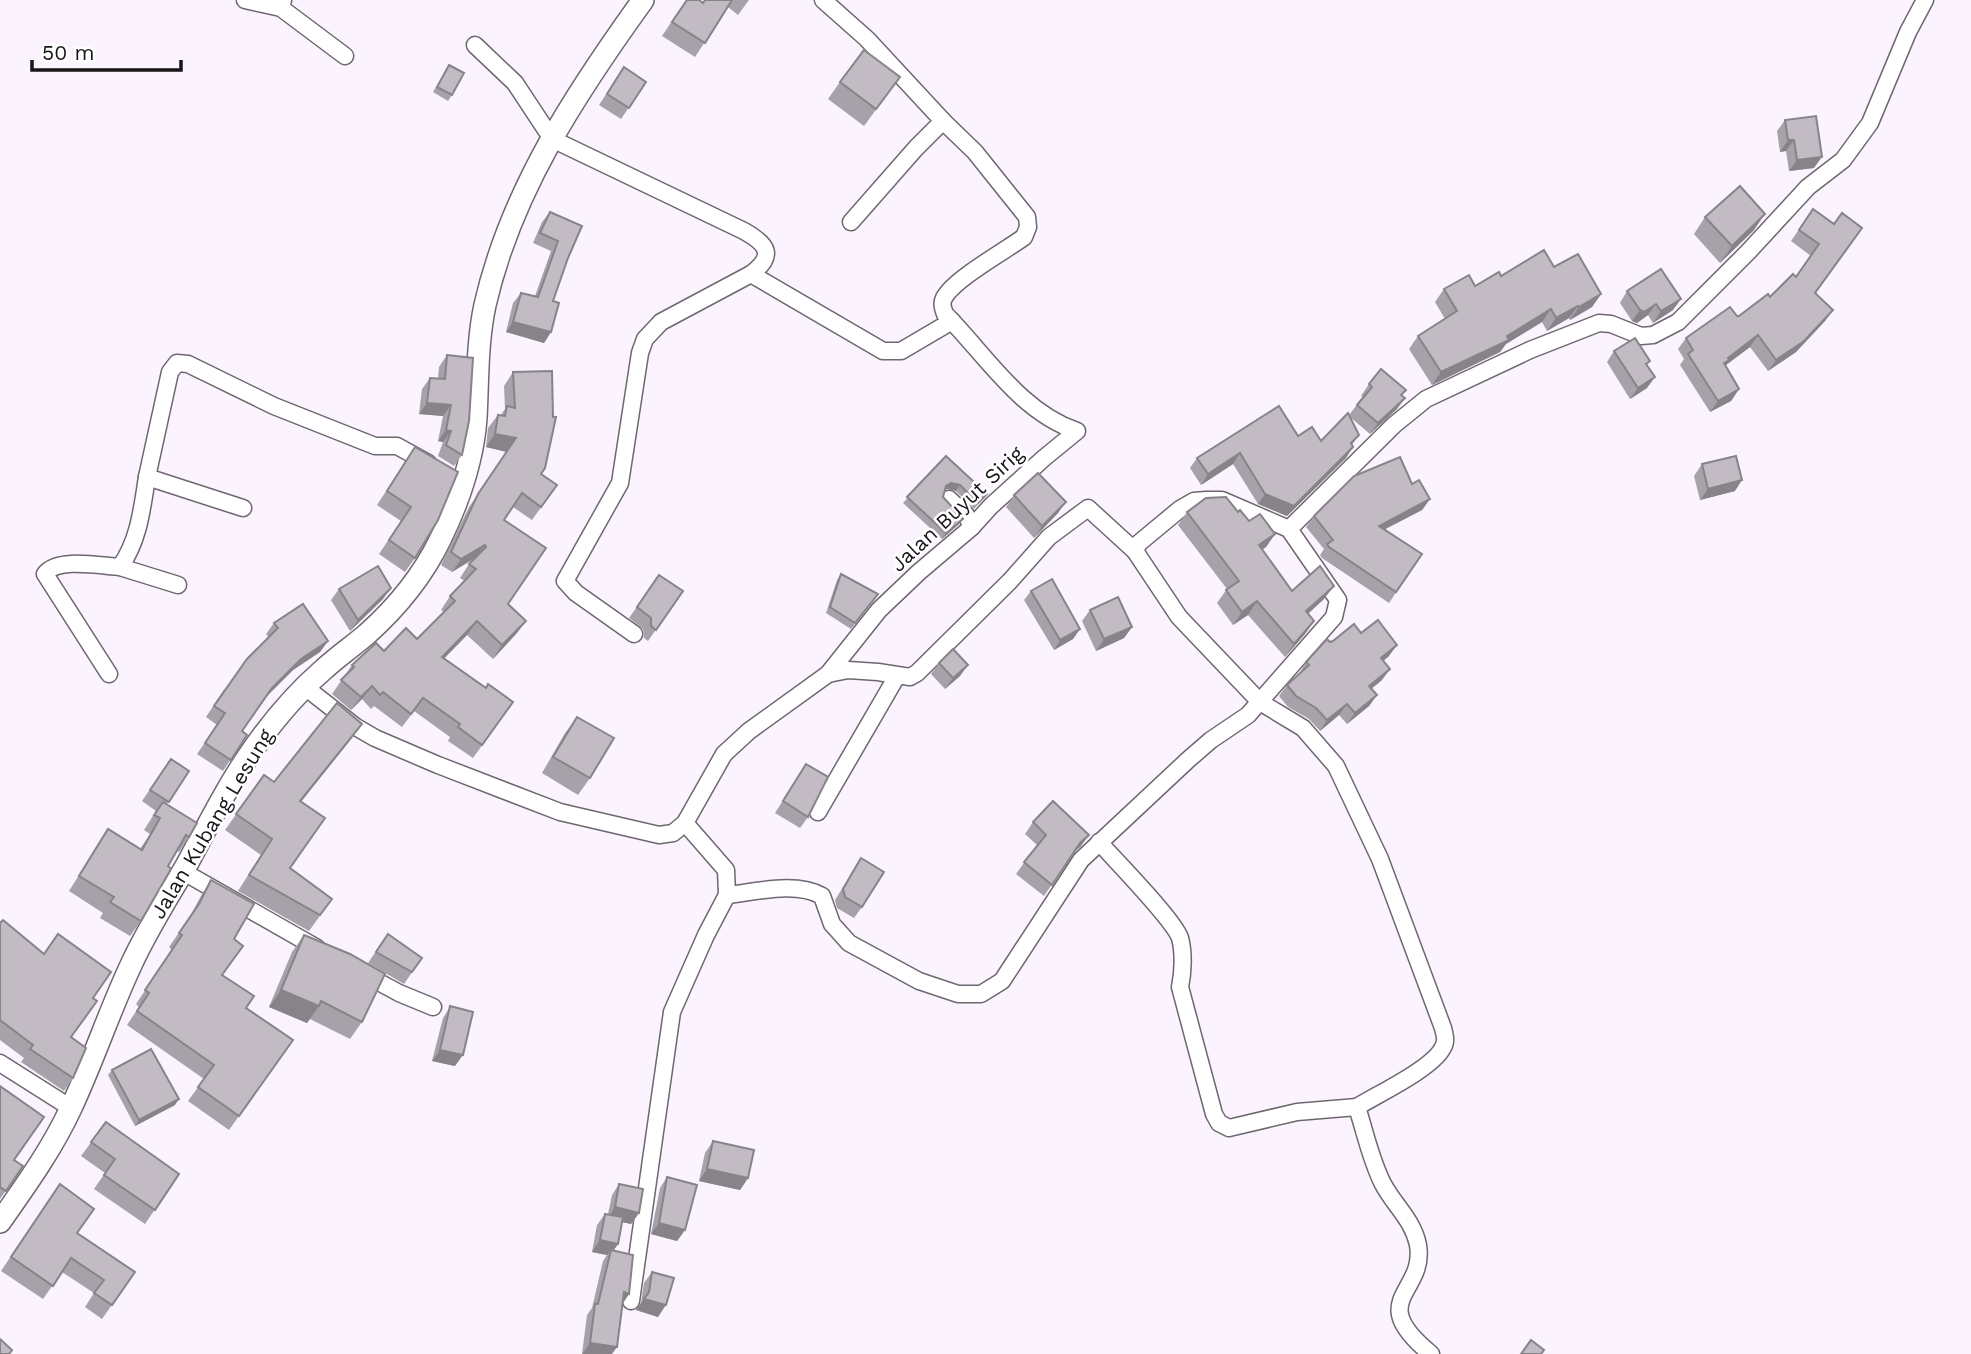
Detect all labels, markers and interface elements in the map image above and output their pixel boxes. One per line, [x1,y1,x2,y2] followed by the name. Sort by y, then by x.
[32,28,180,72] scale bar
[42,40,94,65] text: 50 m
[885,440,1029,577] street label: Jalan Buyut Sirig
[145,724,279,923] street label: Jalan Kubang Lesung

